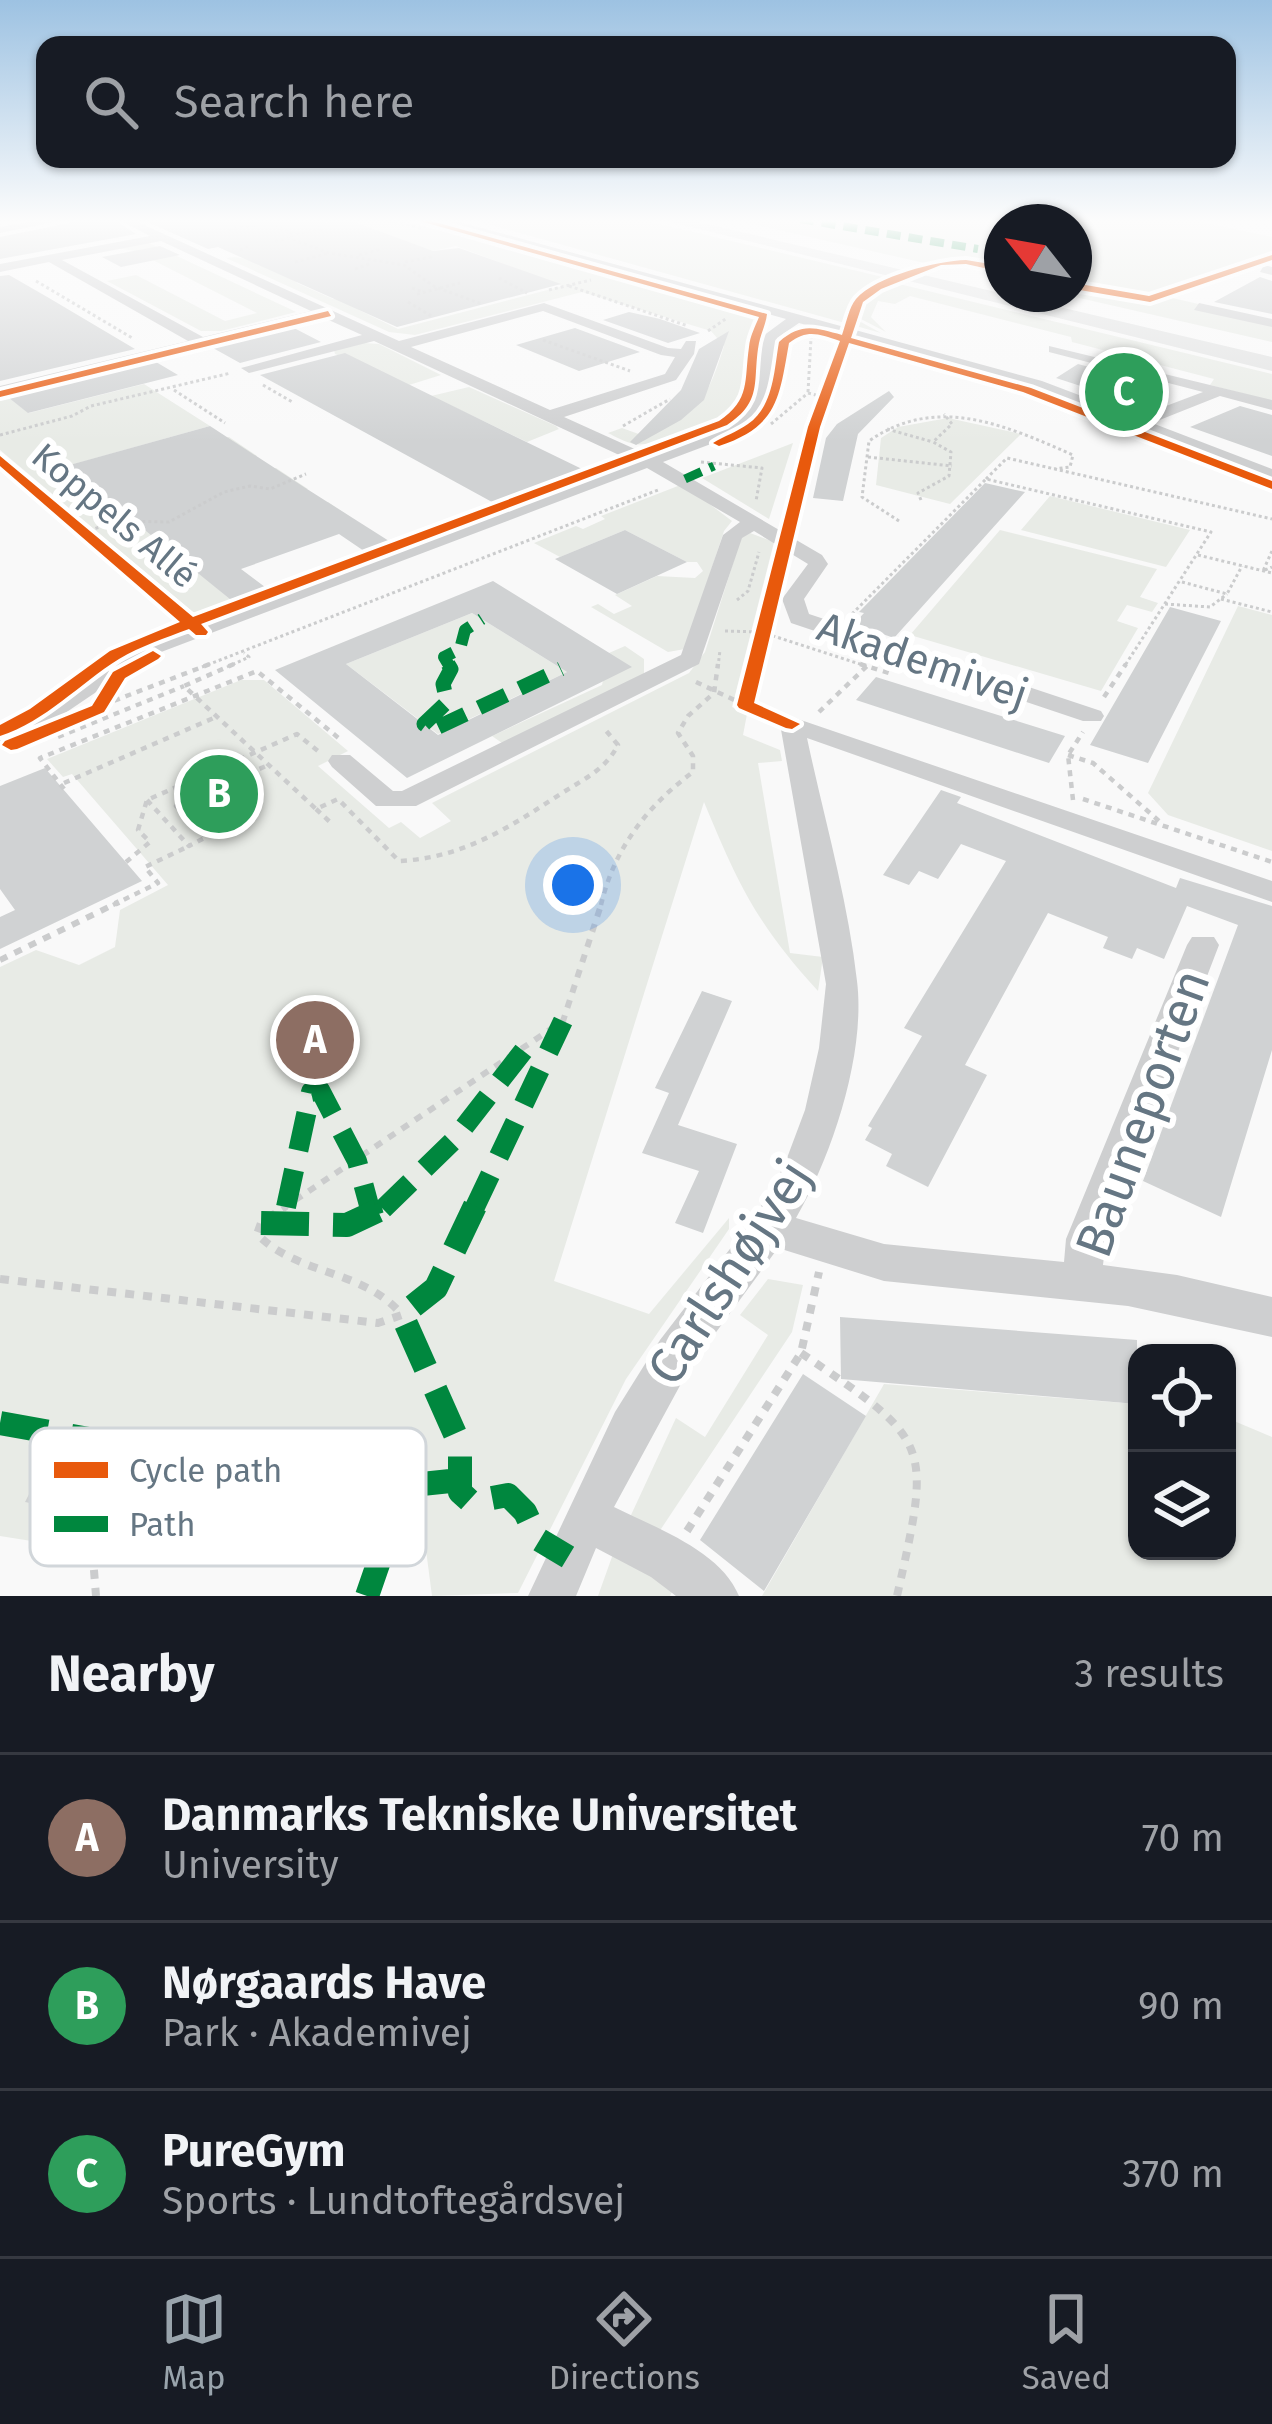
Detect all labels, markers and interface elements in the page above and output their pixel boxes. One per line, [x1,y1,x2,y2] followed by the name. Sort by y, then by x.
[36,36,1236,168] search box
[78,69,144,135] icon: search
[174,75,414,129] text: Search here
[984,204,1092,312] north arrow
[1085,347,1163,437] pin: C
[23,434,206,598] street label: Koppels Allé
[811,602,1034,720] street label: Akademivej
[180,749,258,839] pin: B
[543,855,603,915] your location
[1062,961,1224,1265] street label: Bauneporten
[276,995,354,1085] pin: A
[634,1149,825,1396] street label: Carlshøjvej
[1128,1344,1236,1560] map controls
[1128,1344,1236,1452] button: locate
[30,1428,426,1566] legend
[129,1451,282,1491] text: Cycle path
[1128,1452,1236,1560] button: layers
[129,1505,196,1545] text: Path
[48,1643,214,1705] text: Nearby
[1074,1651,1224,1697] text: 3 results
[162,1788,797,1842] text: Danmarks Tekniske Universitet
[75,1815,99,1861] text: A
[1142,1815,1224,1861] text: 70 m
[162,1842,339,1888] text: University
[162,1956,486,2010] text: Nørgaards Have
[75,1983,99,2029] text: B
[1138,1983,1224,2029] text: 90 m
[162,2010,472,2056] text: Park · Akademivej
[162,2124,345,2178] text: PureGym
[76,2151,98,2197] text: C
[1122,2151,1224,2197] text: 370 m
[162,2178,625,2224] text: Sports · Lundtoftegårdsvej
[161,2286,227,2398] tab: Map
[549,2286,700,2398] tab: Directions
[1022,2286,1111,2398] tab: Saved

